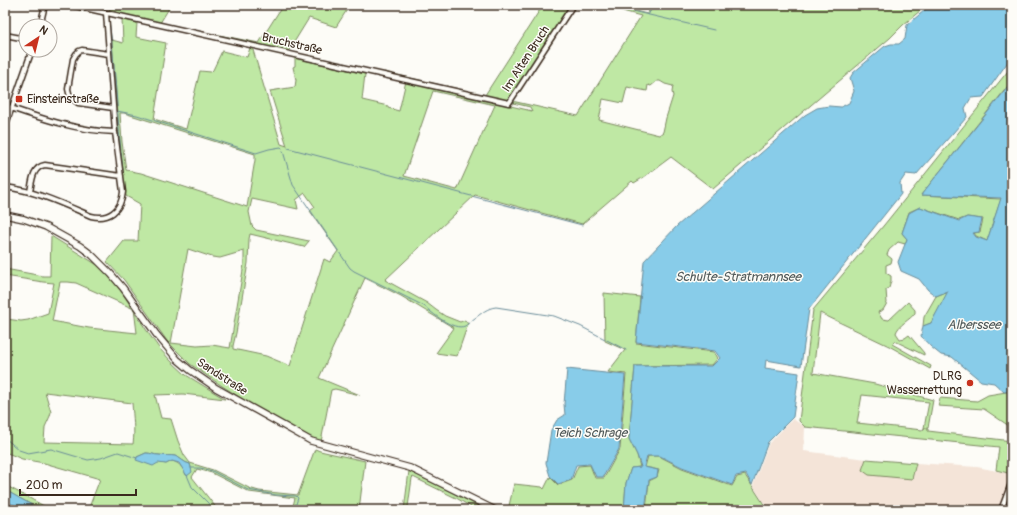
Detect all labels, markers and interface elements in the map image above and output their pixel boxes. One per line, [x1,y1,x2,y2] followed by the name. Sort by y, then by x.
[18,18,58,58] north arrow
[37,23,51,38] text: N
[499,23,553,95] street label: Im Alten Bruch
[260,30,324,58] street label: Bruchstraße
[27,92,99,107] place label: Einsteinstraße
[14,94,24,104] marker: Einsteinstraße
[675,269,802,285] water label: Schulte-Stratmannsee
[947,317,1002,333] water label: Alberssee
[194,355,250,399] street label: Sandstraße
[887,369,962,398] place label: DLRG Wasserrettung
[965,378,975,388] marker: DLRG Wasserrettung
[553,425,629,441] water label: Teich Schrage
[20,471,136,497] scale bar
[26,478,63,493] text: 200 m

